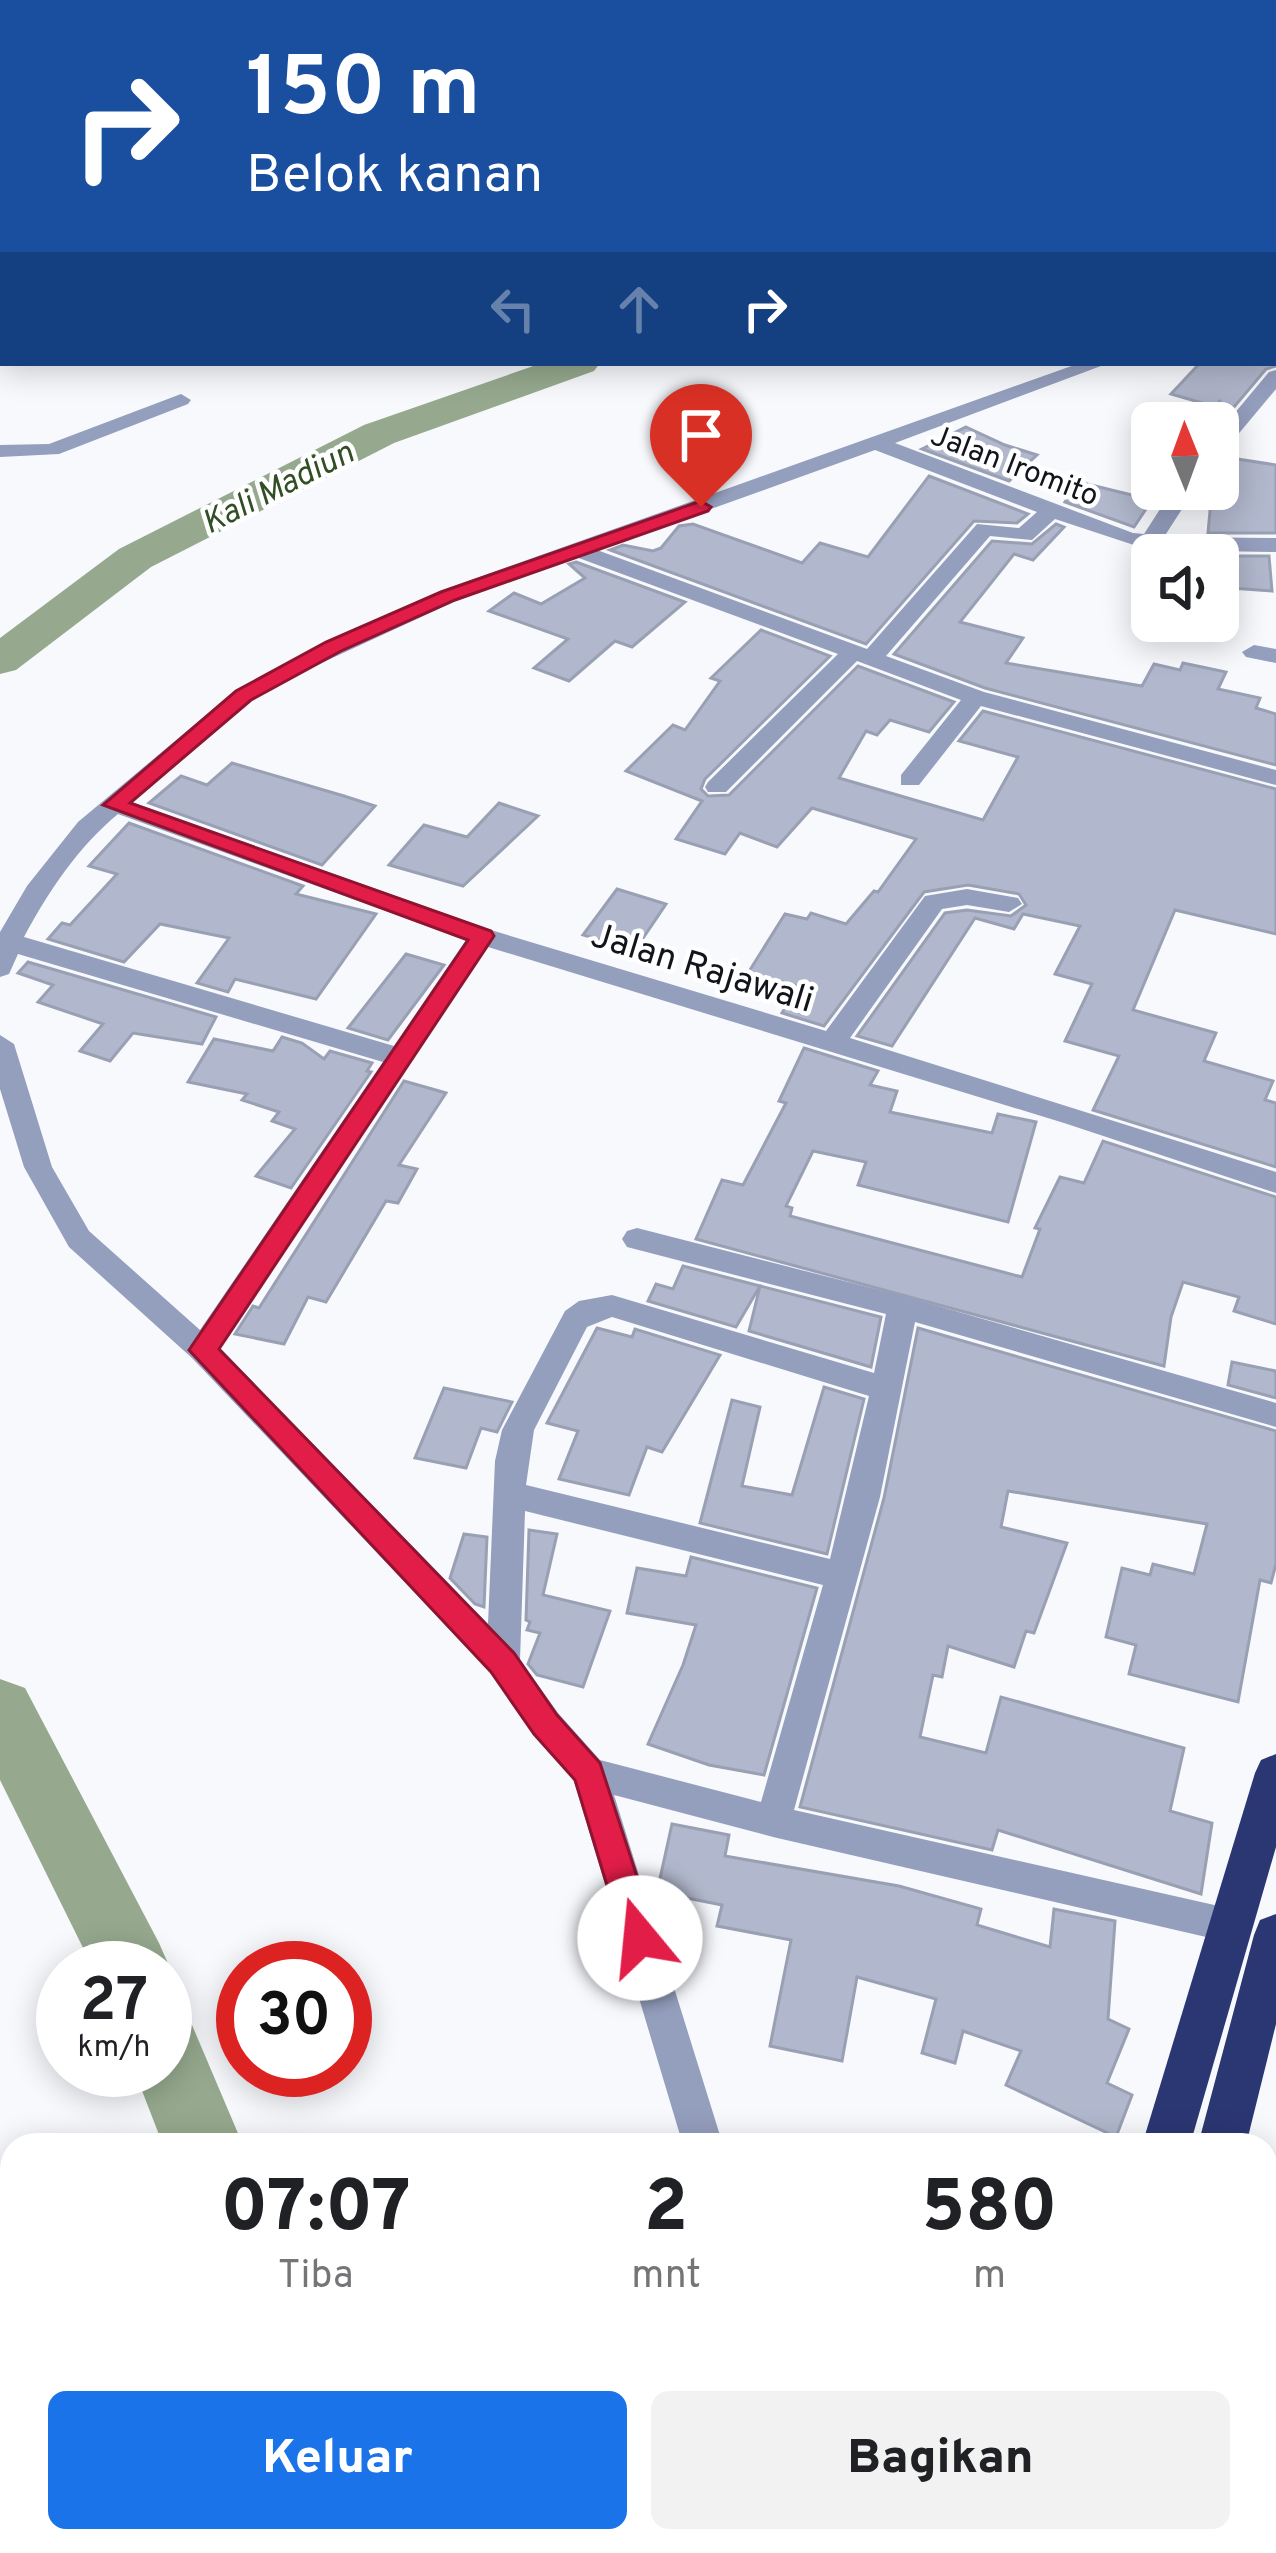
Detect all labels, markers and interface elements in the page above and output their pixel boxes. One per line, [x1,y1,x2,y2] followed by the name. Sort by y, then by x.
[246,39,481,145] text: 150 m
[48,48,204,204] icon: right
[246,143,543,212] text: Belok kanan
[480,276,546,342] icon: left
[606,276,672,342] icon: ahead
[732,276,798,342] icon: right
[650,384,752,507] pin
[668,402,734,468] icon: arrive
[1131,402,1239,510] north arrow
[1131,402,1239,642] map controls
[925,418,1103,516] street label: Jalan Iromito
[196,433,362,546] water label: Kali Madiun
[1131,534,1239,642] button: sound
[585,914,819,1025] street label: Jalan Rajawali
[577,1875,703,2001] position arrow
[216,1941,372,2097] speed limit sign: 30
[80,1966,148,2042] text: 27
[78,2030,150,2067] text: km/h
[221,2165,411,2257] text: 07:07
[644,2165,688,2257] text: 2
[921,2165,1057,2257] text: 580
[278,2253,353,2302] text: Tiba
[631,2253,701,2302] text: mnt
[973,2253,1006,2302] text: m
[48,2391,627,2529] button: Keluar
[651,2391,1230,2529] button: Bagikan

